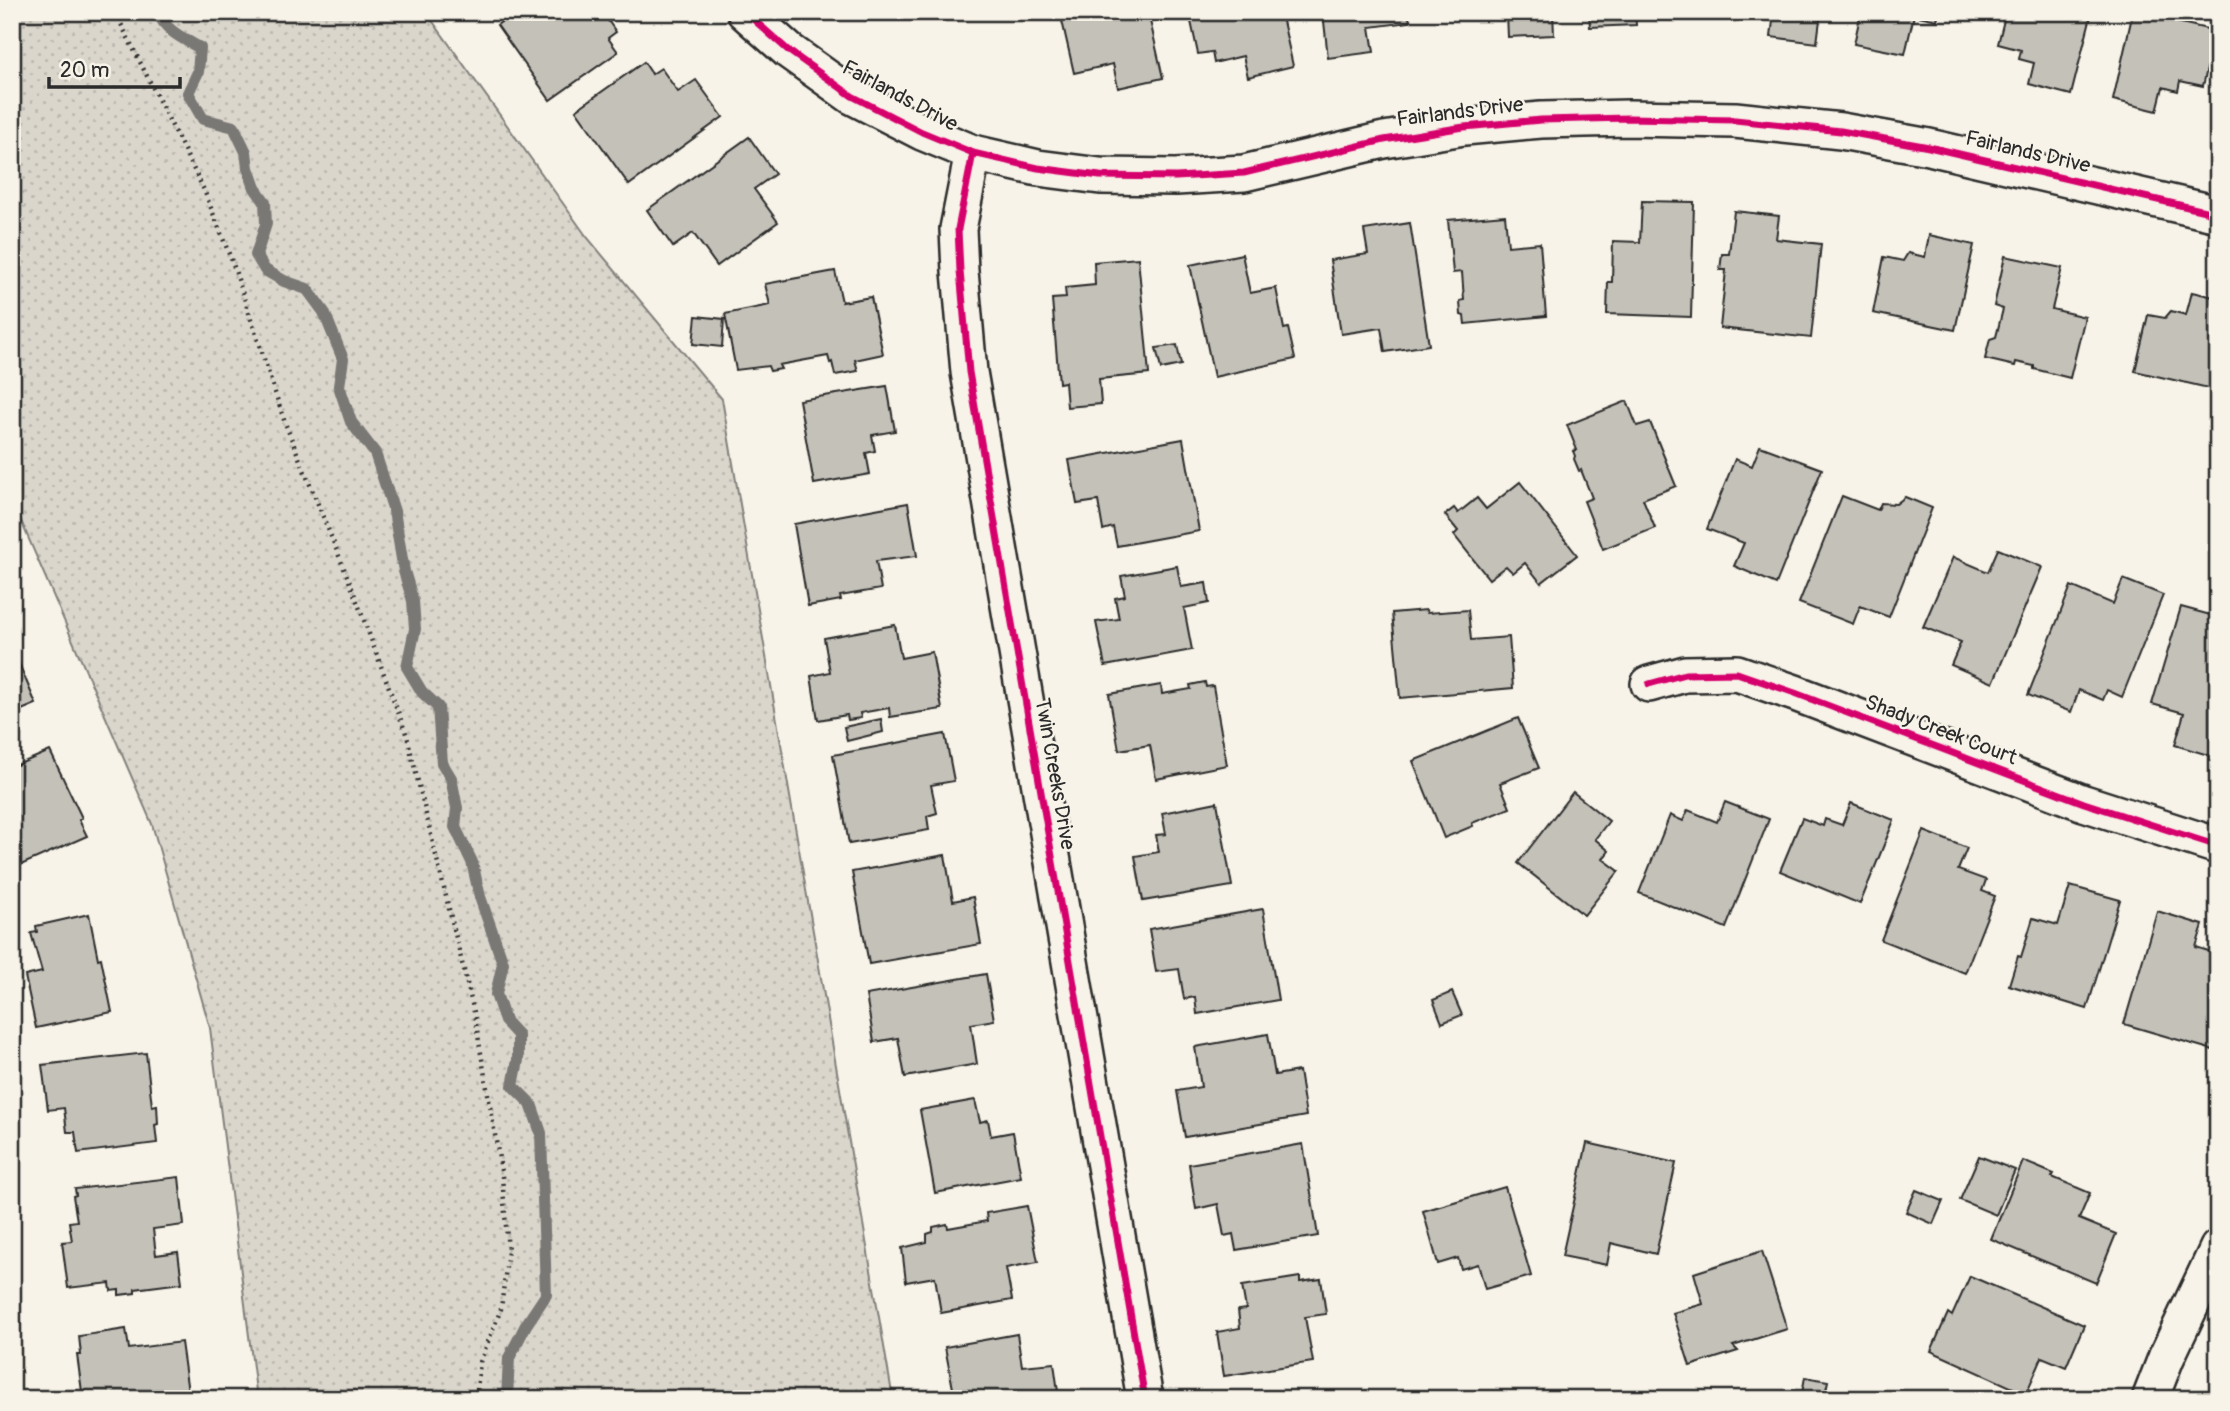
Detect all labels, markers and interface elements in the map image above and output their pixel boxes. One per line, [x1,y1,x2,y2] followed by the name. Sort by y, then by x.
[49,46,180,90] scale bar
[837,54,963,138] street label: Fairlands Drive
[60,57,109,84] text: 20 m
[1395,91,1526,133] street label: Fairlands Drive
[1963,125,2094,180] street label: Fairlands Drive
[1861,689,2021,772] street label: Shady Creek Court
[1028,696,1082,853] street label: Twin Creeks Drive

